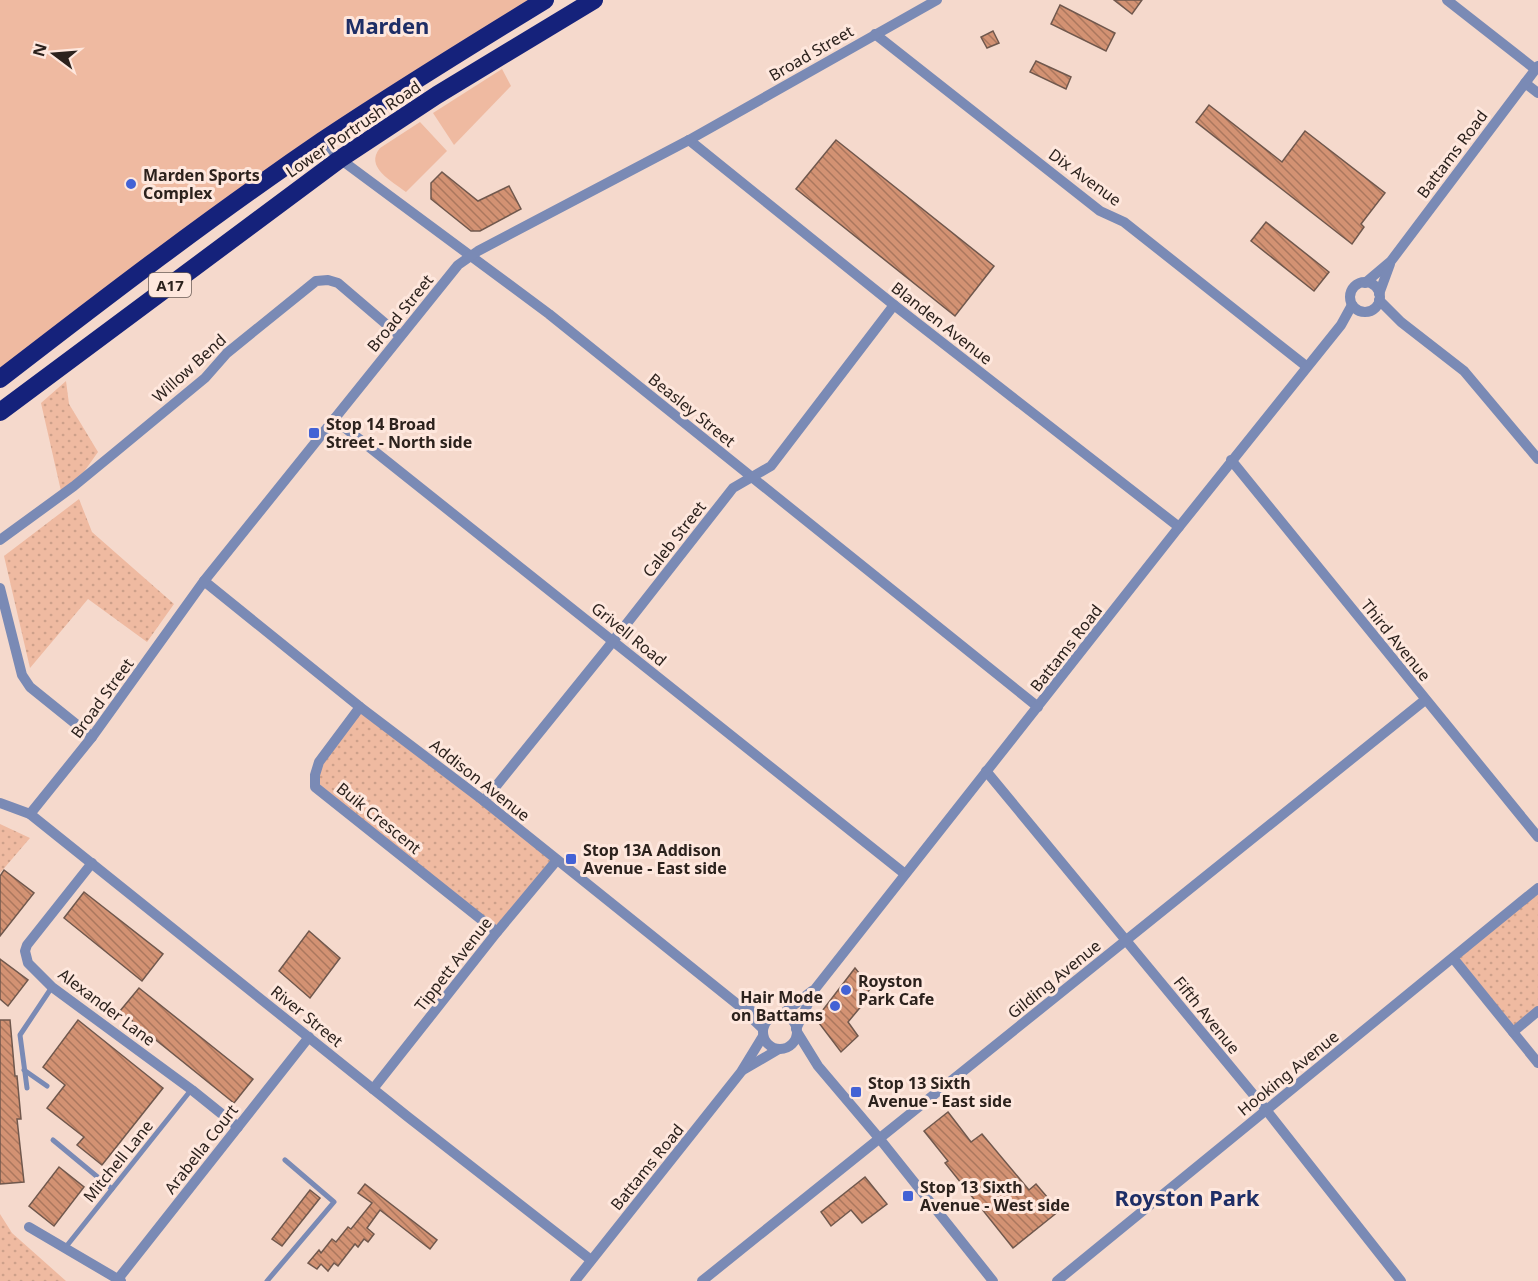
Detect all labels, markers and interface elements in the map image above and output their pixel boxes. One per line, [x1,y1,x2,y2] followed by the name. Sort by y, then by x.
[345,10,429,40] district label: Marden
[765,20,857,86] street label: Broad Street
[24,24,84,84] north arrow
[27,41,52,59] text: N
[281,76,425,182] street label: Lower Portrush Road
[1412,105,1492,203] street label: Battams Road
[1044,143,1126,211] street label: Dix Avenue
[143,164,260,204] place label: Marden Sports Complex
[124,177,138,191] marker: Marden Sports Complex
[362,269,438,356] street label: Broad Street
[149,273,191,297] road number: A17
[887,277,997,369] street label: Blanden Avenue
[147,329,231,407] street label: Willow Bend
[644,368,740,452] street label: Beasley Street
[326,413,472,453] place label: Stop 14 Broad Street - North side
[307,426,321,440] marker: Stop 14 Broad Street - North side
[637,496,711,582] street label: Caleb Street
[1356,594,1436,686] street label: Third Avenue
[587,597,671,671] street label: Grivell Road
[1025,600,1107,696] street label: Battams Road
[65,653,139,743] street label: Broad Street
[425,734,535,826] street label: Addison Avenue
[332,777,426,859] street label: Buik Crescent
[583,839,727,879] place label: Stop 13A Addison Avenue - East side
[564,852,578,866] marker: Stop 13A Addison Avenue - East side
[409,912,497,1016] street label: Tippett Avenue
[1003,935,1105,1023] street label: Gilding Avenue
[54,963,160,1051] street label: Alexander Lane
[858,970,934,1010] place label: Royston Park Cafe
[1169,972,1245,1058] street label: Fifth Avenue
[266,980,348,1052] street label: River Street
[839,983,853,997] marker: Royston Park Cafe
[731,986,823,1026] place label: Hair Mode on Battams
[828,999,842,1013] marker: Hair Mode on Battams
[1233,1025,1343,1121] street label: Hooking Avenue
[868,1072,1012,1112] place label: Stop 13 Sixth Avenue - East side
[849,1085,863,1099] marker: Stop 13 Sixth Avenue - East side
[159,1100,243,1198] street label: Arabella Court
[78,1115,158,1207] street label: Mitchell Lane
[605,1119,689,1215] street label: Battams Road
[920,1176,1070,1216] place label: Stop 13 Sixth Avenue - West side
[1115,1182,1260,1212] district label: Royston Park
[901,1189,915,1203] marker: Stop 13 Sixth Avenue - West side

